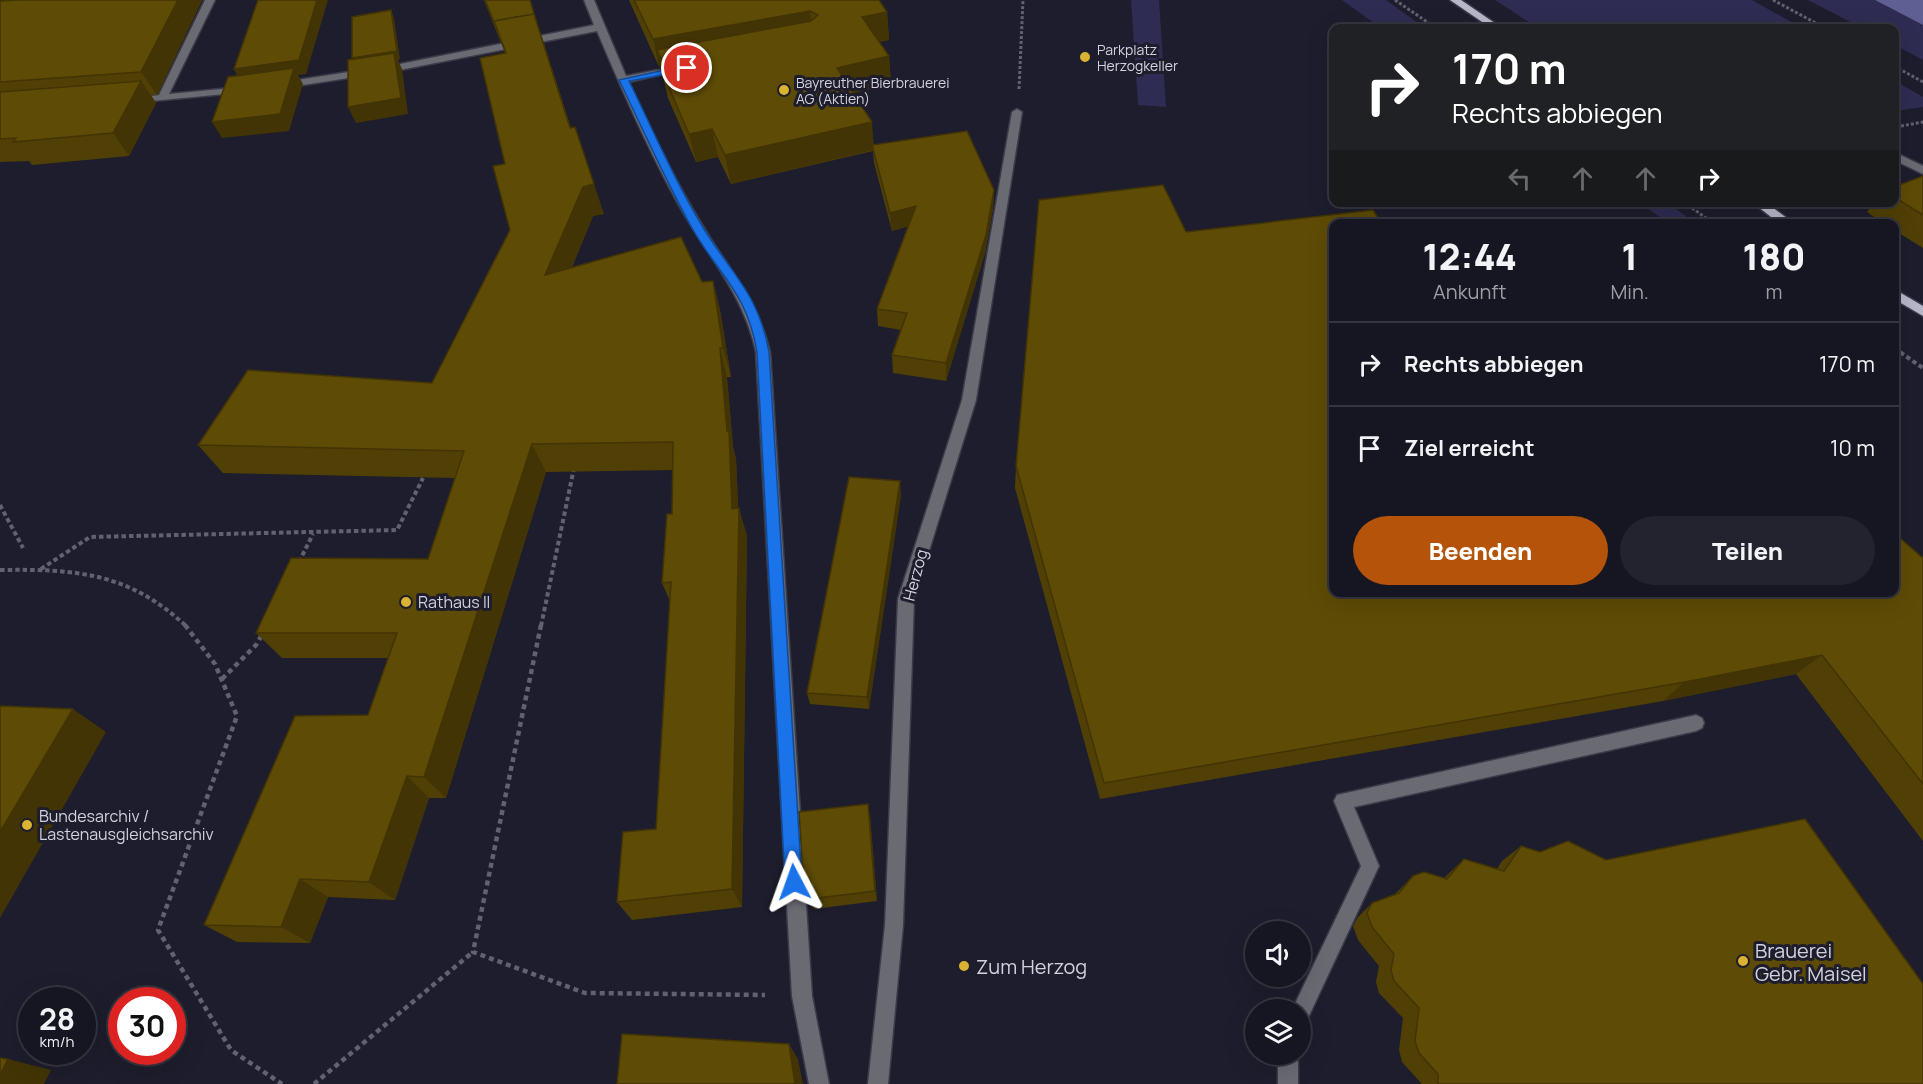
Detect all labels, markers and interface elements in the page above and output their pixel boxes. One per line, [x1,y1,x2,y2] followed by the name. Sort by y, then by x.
[1452,39,1567,97] text: 170 m
[1097,40,1178,75] place label: Parkplatz Herzogkeller
[661,42,712,93] pin
[1353,48,1431,126] icon: right
[1078,50,1092,64] marker: Parkplatz Herzogkeller
[670,51,703,84] icon: arrive
[796,73,949,108] place label: Bayreuther Bierbrauerei AG (Aktien)
[777,83,791,97] marker: Bayreuther Bierbrauerei AG (Aktien)
[1452,94,1663,131] text: Rechts abbiegen
[1503,162,1536,195] icon: left
[1566,162,1599,195] icon: ahead
[1629,162,1662,195] icon: ahead
[1692,162,1725,195] icon: right
[1423,232,1517,281] text: 12:44
[1622,232,1638,281] text: 1
[1742,232,1805,281] text: 180
[1433,278,1506,305] text: Ankunft
[1611,278,1649,305] text: Min.
[1765,278,1782,305] text: m
[1353,348,1386,381] icon: right
[1404,349,1583,379] text: Rechts abbiegen
[1819,349,1875,379] text: 170 m
[1353,432,1386,465] icon: arrive
[1404,433,1535,463] text: Ziel erreicht
[1830,433,1875,463] text: 10 m
[1353,516,1608,585] button: Beenden
[1620,516,1875,585] button: Teilen
[898,547,932,603] street label: Herzog
[418,591,490,613] place label: Rathaus II
[399,595,413,609] marker: Rathaus II
[39,805,214,845] place label: Bundesarchiv / Lastenausgleichsarchiv
[20,818,34,832] marker: Bundesarchiv / Lastenausgleichsarchiv
[762,850,826,914] position arrow
[1245,921,1311,1065] map controls
[1245,921,1311,987] button: sound
[1755,937,1867,987] place label: Brauerei Gebr. Maisel
[976,953,1087,980] place label: Zum Herzog
[1736,954,1750,968] marker: Brauerei Gebr. Maisel
[957,959,971,973] marker: Zum Herzog
[108,987,186,1065] speed limit sign: 30
[39,998,75,1039] text: 28
[1245,999,1311,1065] button: layers
[40,1031,74,1052] text: km/h

